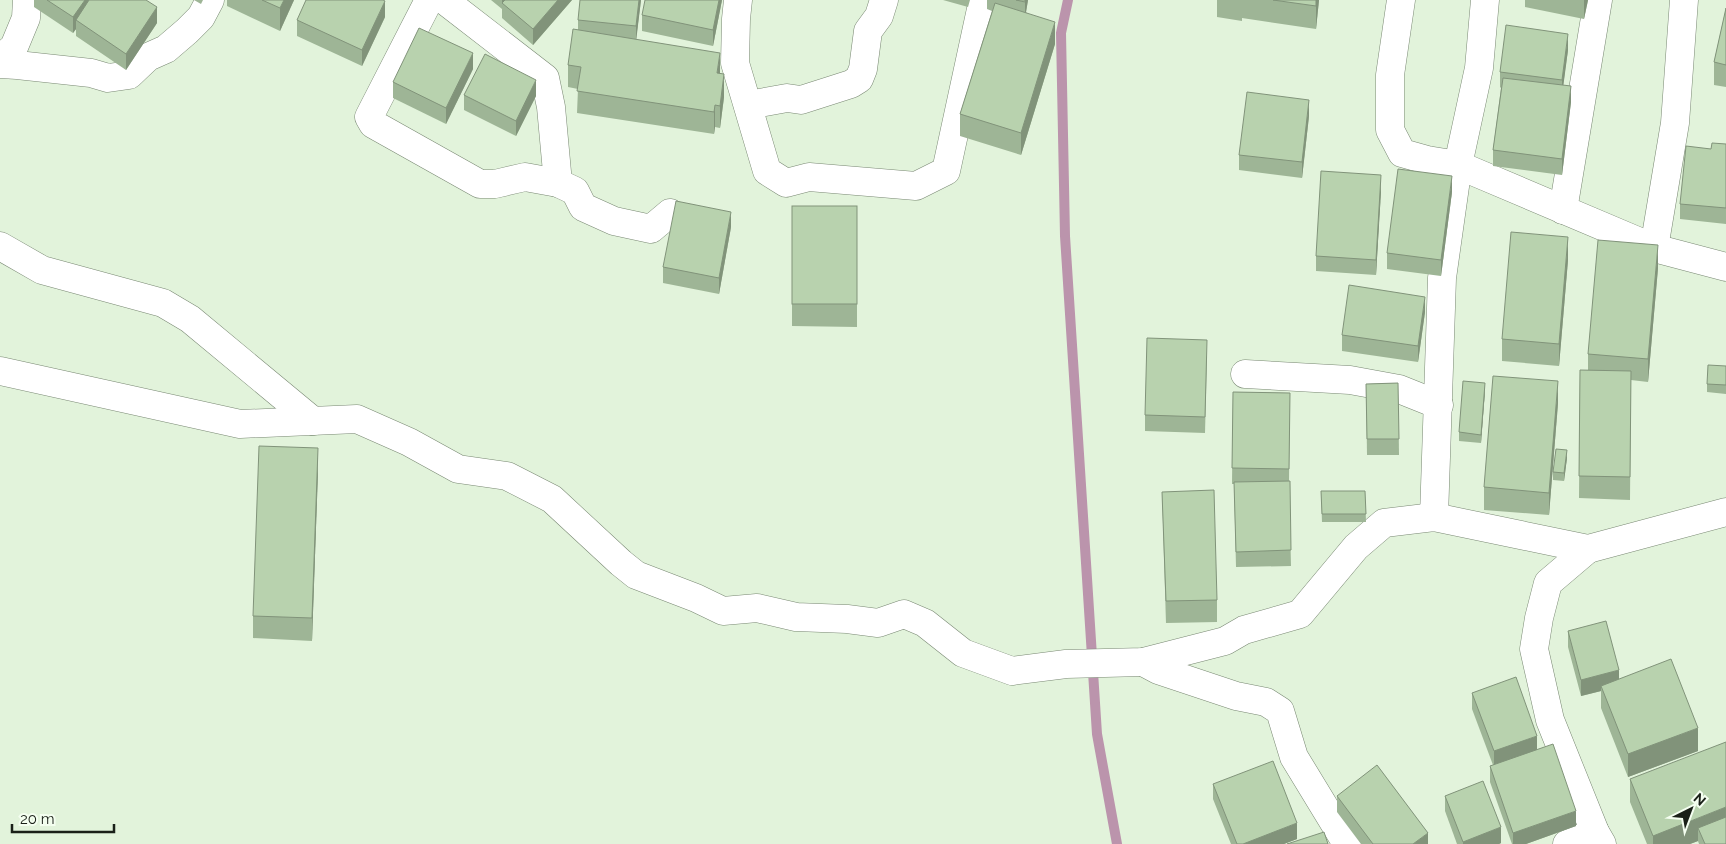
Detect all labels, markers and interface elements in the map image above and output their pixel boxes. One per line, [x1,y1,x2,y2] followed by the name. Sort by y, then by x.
[1666,784,1716,834] north arrow
[1690,790,1709,809] text: N
[12,802,115,834] scale bar
[20,810,55,828] text: 20 m

